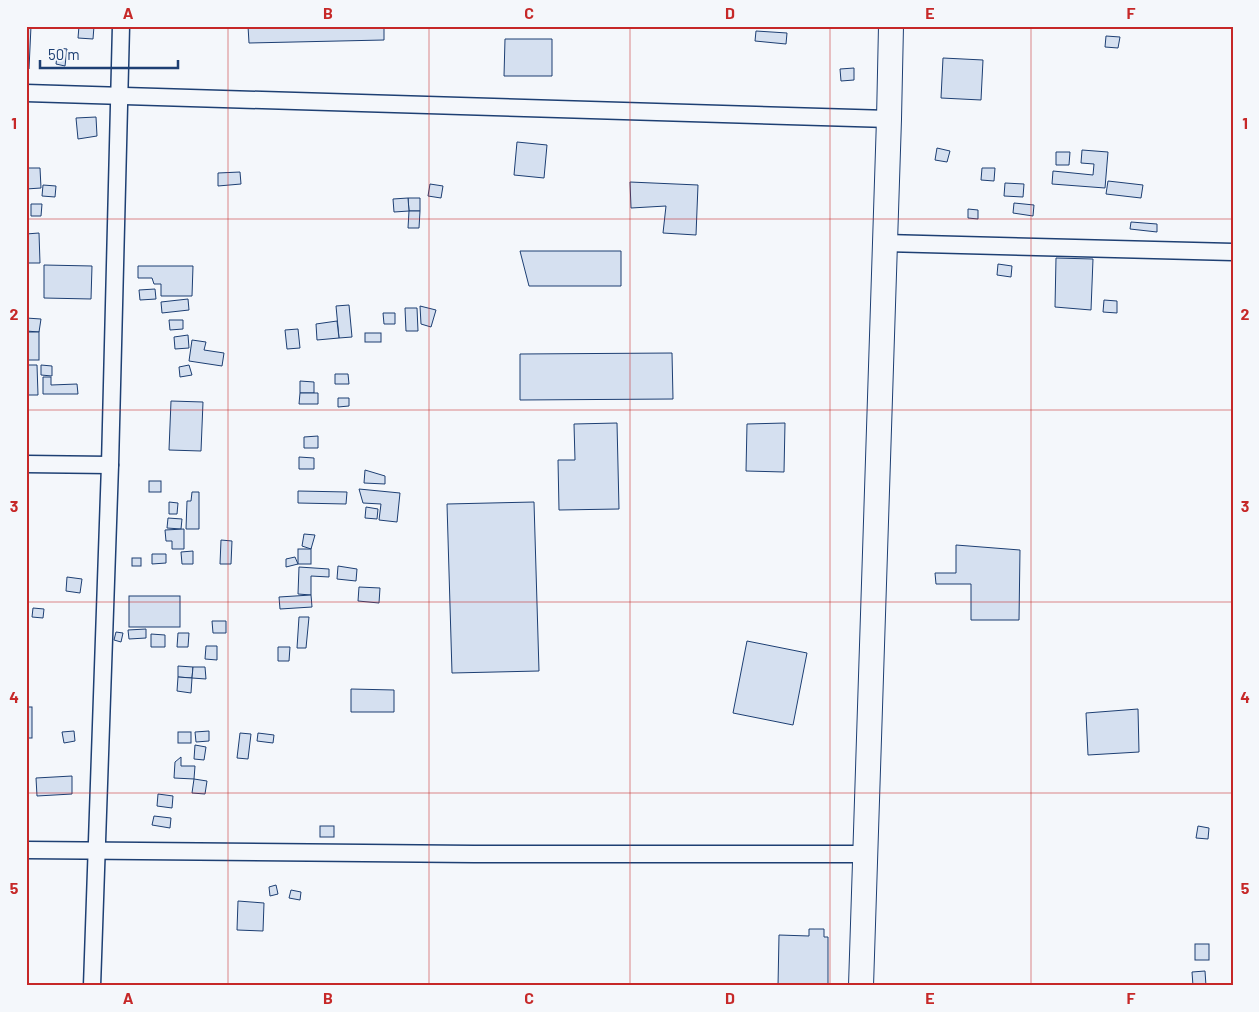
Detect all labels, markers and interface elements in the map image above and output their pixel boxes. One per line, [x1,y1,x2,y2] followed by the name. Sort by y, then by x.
[123,3,134,22] text: A
[323,3,333,22] text: B
[524,3,534,22] text: C
[725,3,735,22] text: D
[925,3,935,22] text: E
[1127,3,1136,22] text: F
[40,38,178,70] scale bar
[48,45,80,63] text: 50 m
[11,113,17,132] text: 1
[1242,113,1248,132] text: 1
[10,304,19,323] text: 2
[1241,304,1250,323] text: 2
[10,496,18,515] text: 3
[1241,496,1249,515] text: 3
[9,687,19,706] text: 4
[1240,687,1250,706] text: 4
[10,878,19,897] text: 5
[1241,878,1250,897] text: 5
[123,988,134,1007] text: A
[323,988,333,1007] text: B
[524,988,534,1007] text: C
[725,988,735,1007] text: D
[925,988,935,1007] text: E
[1127,988,1136,1007] text: F

